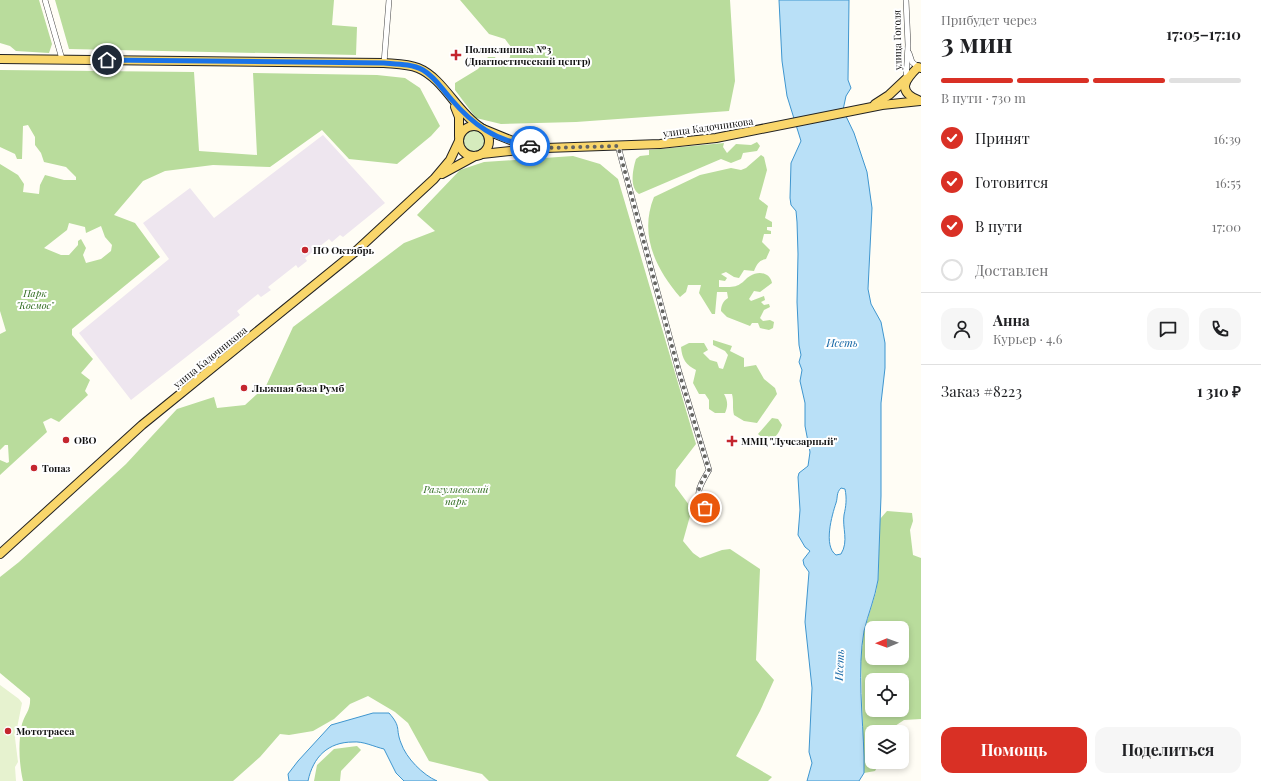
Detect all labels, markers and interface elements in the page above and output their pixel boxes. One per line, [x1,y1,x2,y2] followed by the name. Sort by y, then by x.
[889,9,905,71] street label: улица Гоголя
[941,11,1037,28] text: Прибудет через
[1166,24,1241,44] text: 17:05–17:10
[941,25,1013,60] text: 3 мин
[465,42,591,68] place label: Поликлиника №3 (Диагностический центр)
[90,43,124,77] pin
[96,49,118,71] icon: home
[450,49,462,61] marker: Поликлиника №3 (Диагностический центр)
[941,89,1026,106] text: В пути · 730 m
[661,114,754,140] street label: улица Кадочникова
[510,126,550,166] courier
[941,127,963,149] icon: check
[975,128,1030,148] text: Принят
[1214,130,1241,147] text: 16:39
[519,135,541,157] icon: car
[941,171,963,193] icon: check
[975,172,1048,192] text: Готовится
[1215,174,1241,191] text: 16:55
[941,215,963,237] icon: check
[975,216,1023,236] text: В пути
[1212,218,1241,235] text: 17:00
[313,243,375,257] place label: ПО Октябрь
[300,245,310,255] marker: ПО Октябрь
[975,260,1049,280] text: Доставлен
[16,286,55,312] park label: Парк "Космос"
[941,308,983,350] button: person
[1147,308,1189,350] button: chat
[1199,308,1241,350] button: phone
[993,310,1030,330] text: Анна
[169,323,250,392] street label: улица Кадочникова
[993,330,1062,347] text: Курьер · 4.6
[825,335,858,350] water label: Исеть
[251,381,344,395] place label: Лыжная база Румб
[941,381,1022,401] text: Заказ #8223
[1197,381,1241,401] text: 1 310 ₽
[239,383,249,393] marker: Лыжная база Румб
[74,433,97,447] place label: ОВО
[741,434,837,448] place label: ММЦ "Лучезарный"
[61,435,71,445] marker: ОВО
[726,435,738,447] marker: ММЦ "Лучезарный"
[42,461,71,475] place label: Топаз
[29,463,39,473] marker: Топаз
[422,482,489,508] park label: Разгуляевский парк
[688,491,722,525] pin
[694,497,716,519] icon: bag
[865,621,909,665] north arrow
[865,621,909,769] map controls
[831,649,847,682] water label: Исеть
[865,673,909,717] button: locate
[16,724,75,738] place label: Мототрасса
[865,725,909,769] button: layers
[3,726,13,736] marker: Мототрасса
[941,727,1087,773] button: Помощь
[1095,727,1241,773] button: Поделиться

